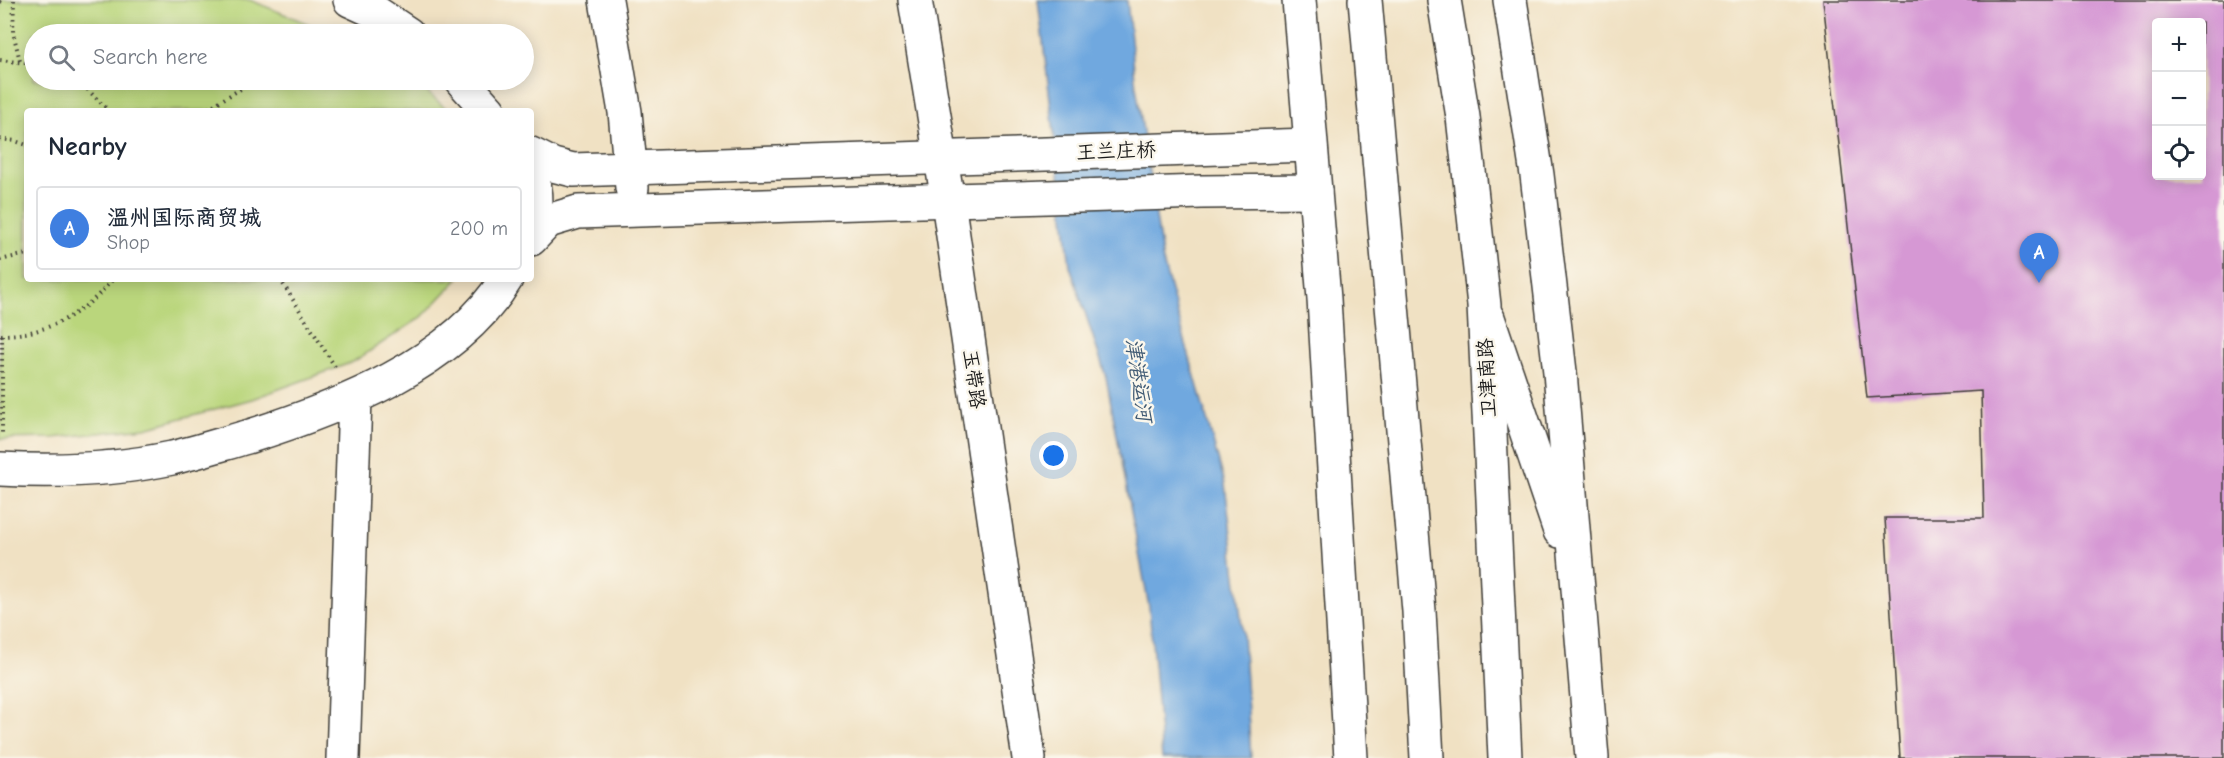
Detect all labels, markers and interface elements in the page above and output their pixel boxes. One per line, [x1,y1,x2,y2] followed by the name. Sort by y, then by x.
[2152,18,2206,180] map controls
[2152,18,2206,72] button: +
[24,24,534,90] search box
[45,41,78,74] icon: search
[93,44,208,70] text: Search here
[2152,72,2206,126] button: −
[2152,126,2206,180] button: locate
[48,132,127,162] text: Nearby
[1076,138,1156,164] street label: 王兰庄桥
[107,205,261,231] text: 温州国际商贸城
[64,217,75,240] text: A
[450,217,508,240] text: 200 m
[107,231,150,254] text: Shop
[2020,234,2058,283] pin: A
[1473,336,1501,419] street label: 卫津南路
[1121,337,1157,426] water label: 津港运河
[958,348,990,411] street label: 玉带路
[1039,441,1068,470] your location

